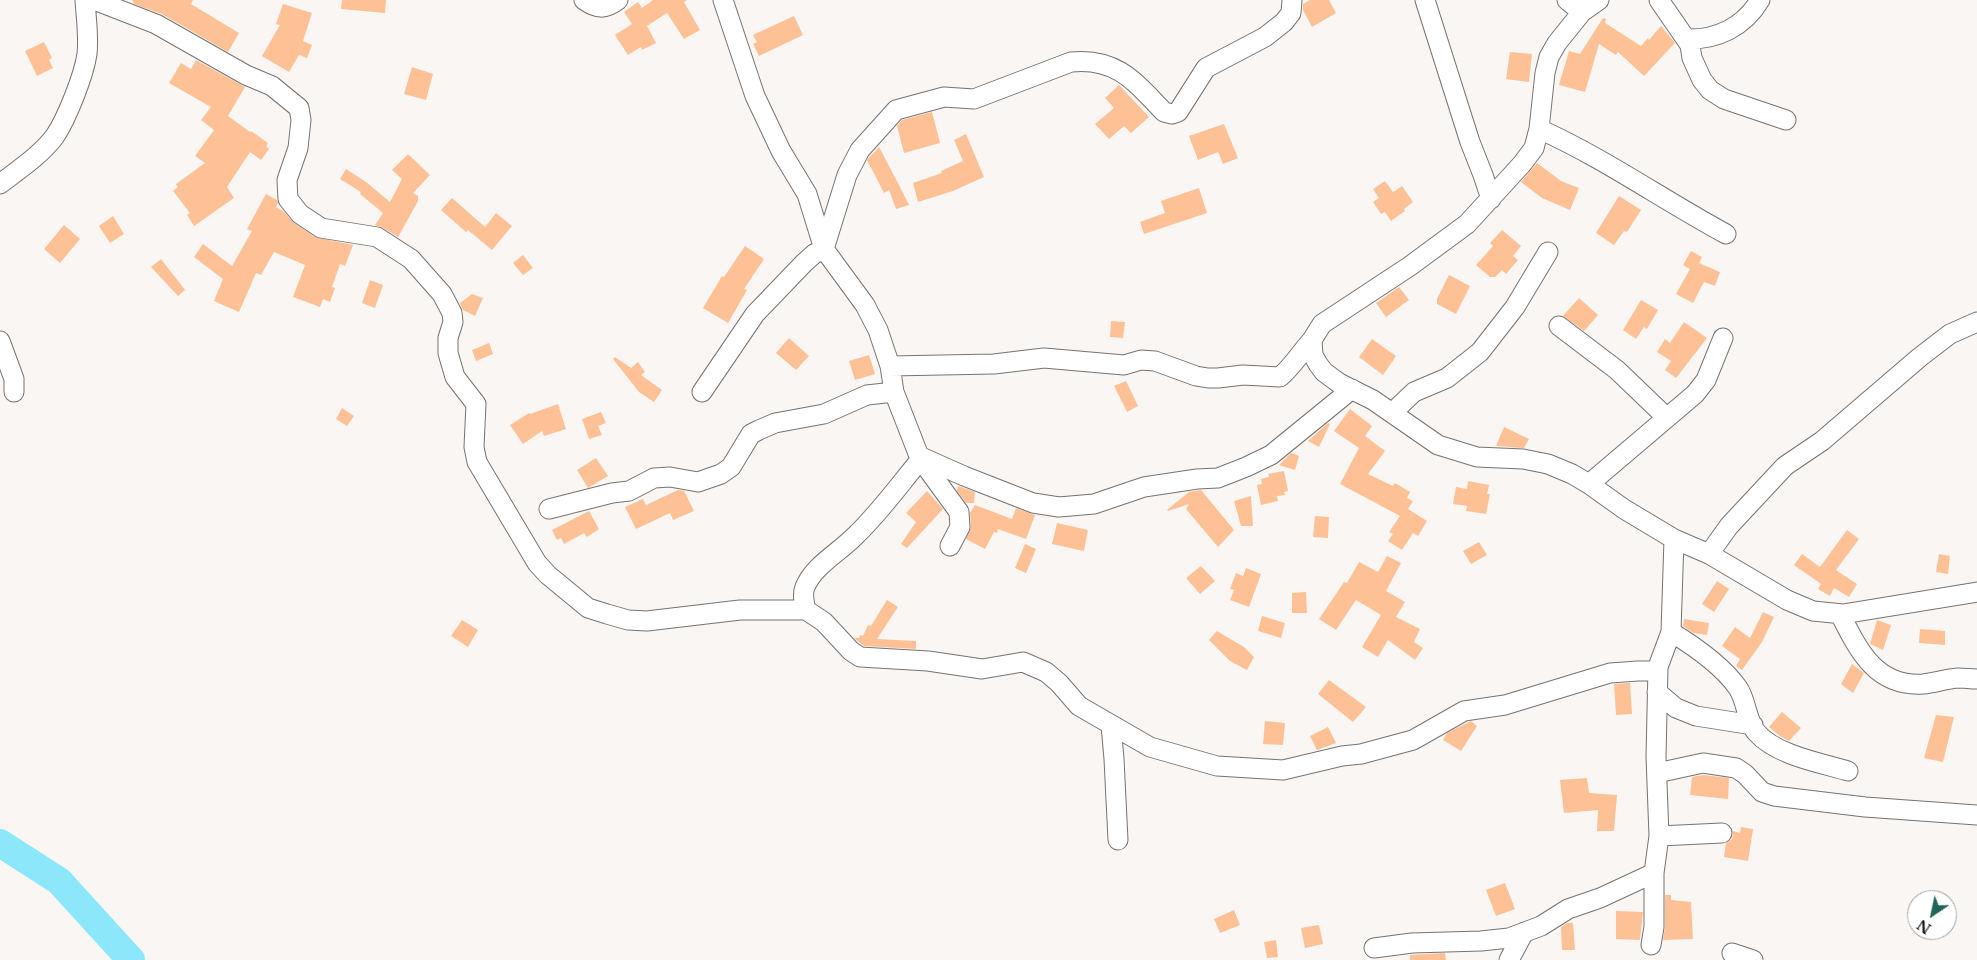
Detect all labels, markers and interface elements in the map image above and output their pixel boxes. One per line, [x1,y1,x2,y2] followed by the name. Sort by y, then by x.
[1907,890,1957,940] north arrow
[1914,915,1935,938] text: N

